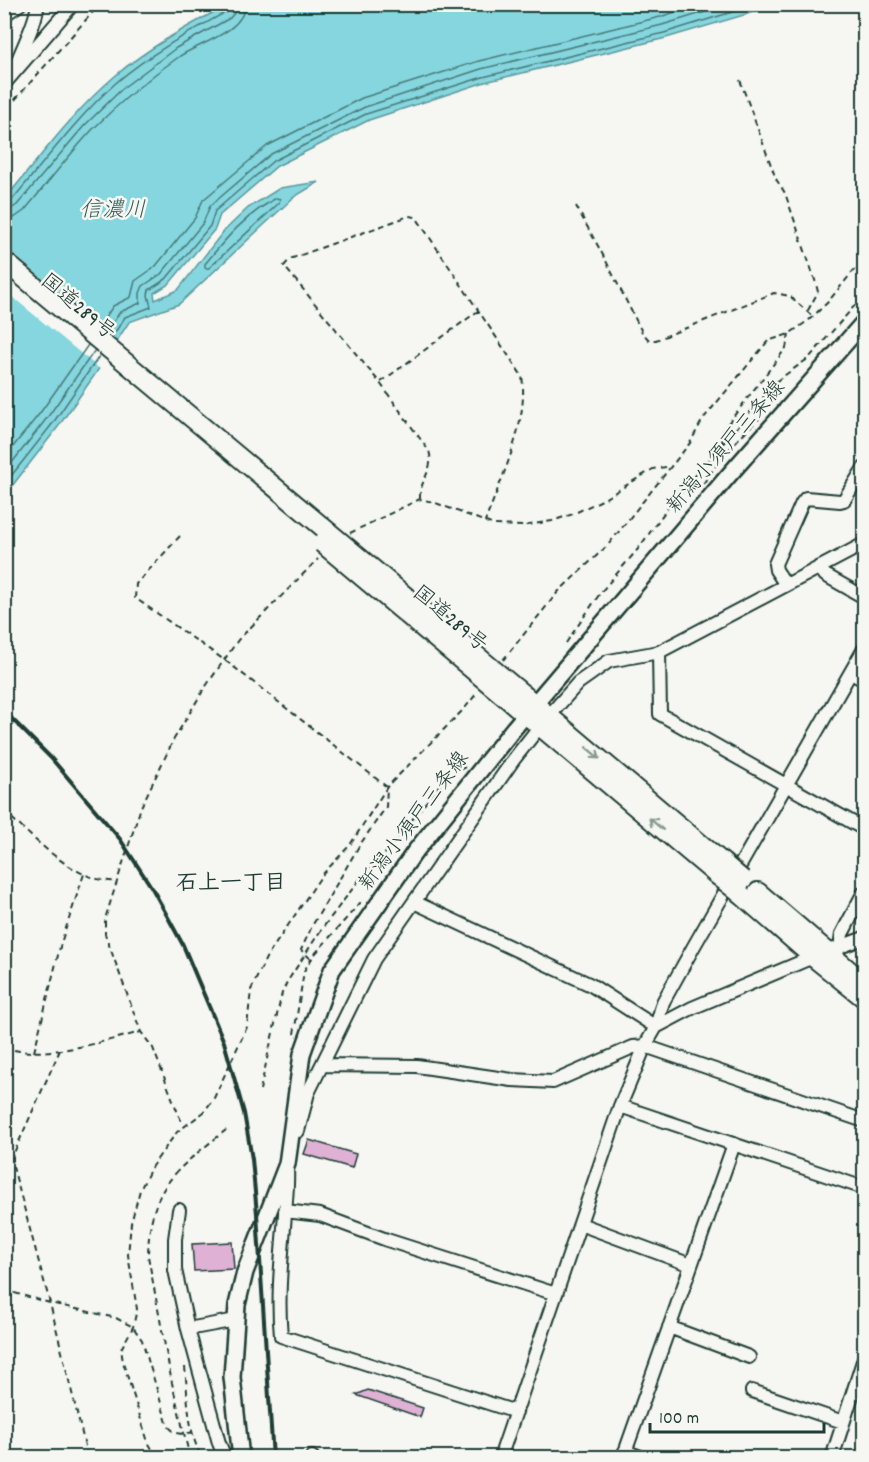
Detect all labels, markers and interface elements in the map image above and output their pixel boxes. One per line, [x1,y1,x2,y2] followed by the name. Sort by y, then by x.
[80,196,146,227] water label: 信濃川
[33,268,121,348] street label: 国道289号
[661,375,793,521] street label: 新潟小須戸三条線
[405,580,493,660] street label: 国道289号
[352,746,478,898] street label: 新潟小須戸三条線
[585,746,600,760] one-way arrow
[649,817,664,831] one-way arrow
[176,869,286,900] district label: 石上一丁目
[650,1396,824,1434] scale bar
[659,1407,699,1432] text: 100 m

